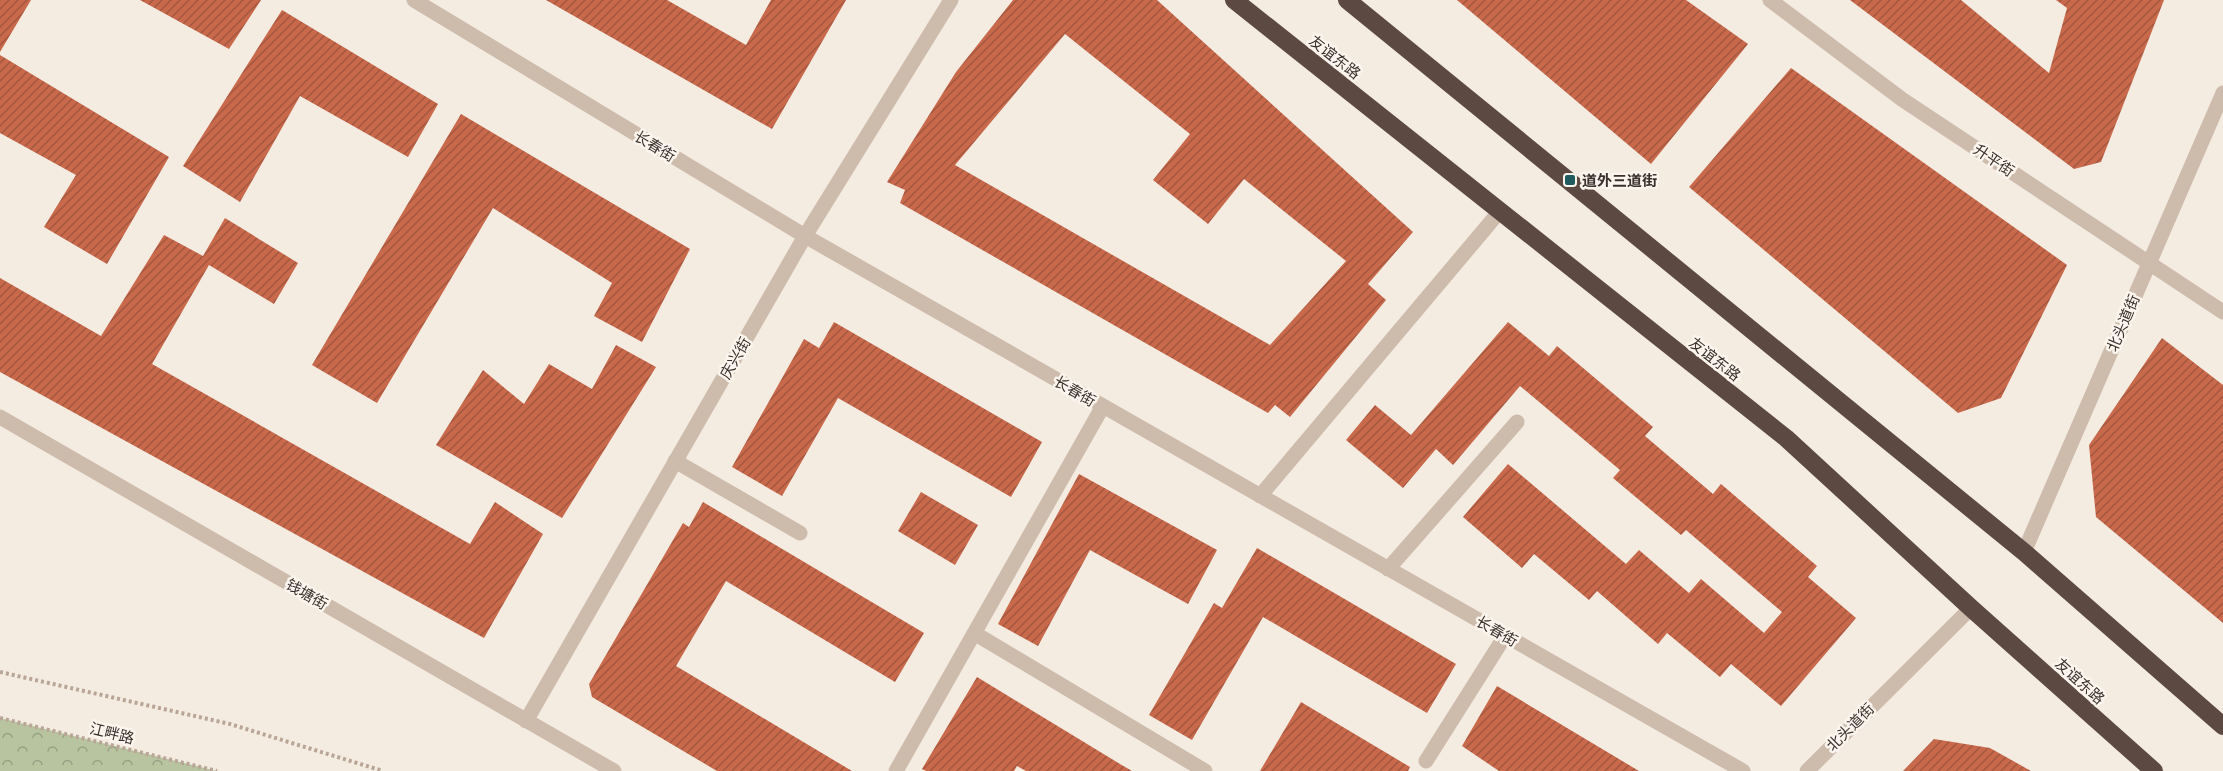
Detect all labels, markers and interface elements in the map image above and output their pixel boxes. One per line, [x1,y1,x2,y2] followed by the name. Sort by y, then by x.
[1306,32,1364,82] street label: 友谊东路
[631,127,679,165] street label: 长春街
[1971,140,2017,180] street label: 升平街
[1582,172,1657,189] place label: 道外三道街
[1563,173,1577,187] marker: 道外三道街
[2103,292,2143,354] street label: 北头道街
[716,334,754,382] street label: 庆兴街
[1686,334,1744,384] street label: 友谊东路
[1051,372,1099,410] street label: 长春街
[283,575,331,613] street label: 钱塘街
[1473,612,1521,650] street label: 长春街
[2052,655,2108,707] street label: 友谊东路
[1823,700,1877,754] street label: 北头道街
[88,719,136,747] street label: 江畔路

